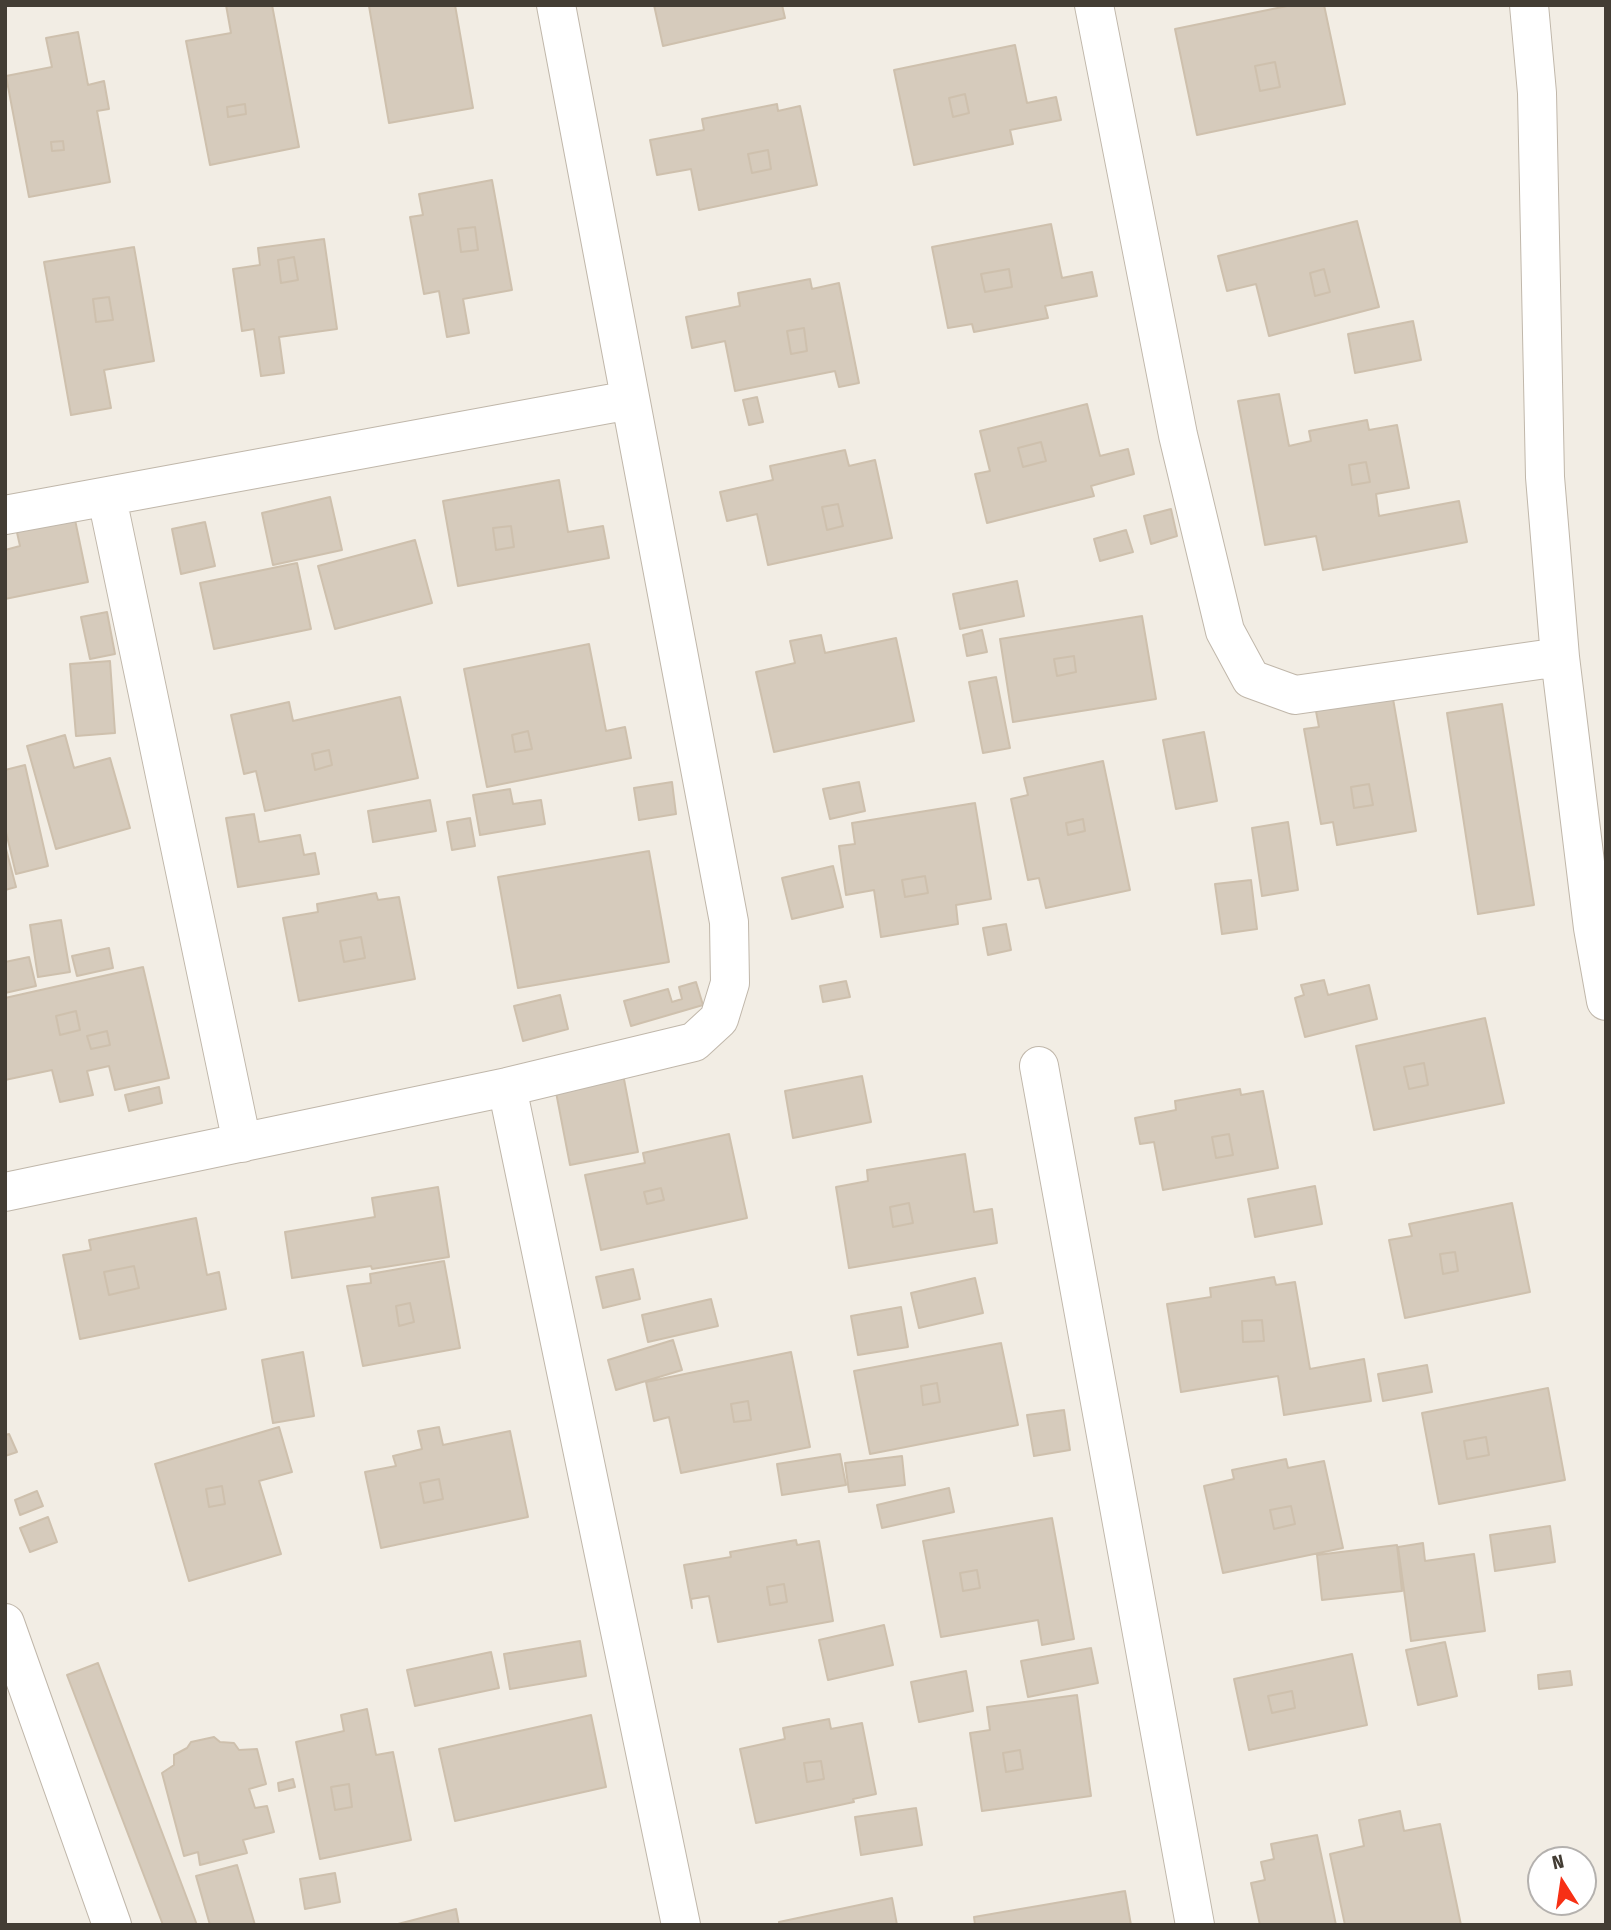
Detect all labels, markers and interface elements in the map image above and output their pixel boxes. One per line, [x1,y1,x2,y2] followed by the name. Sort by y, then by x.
[1527,1846,1597,1916] north arrow
[1550,1849,1566,1874] text: N

